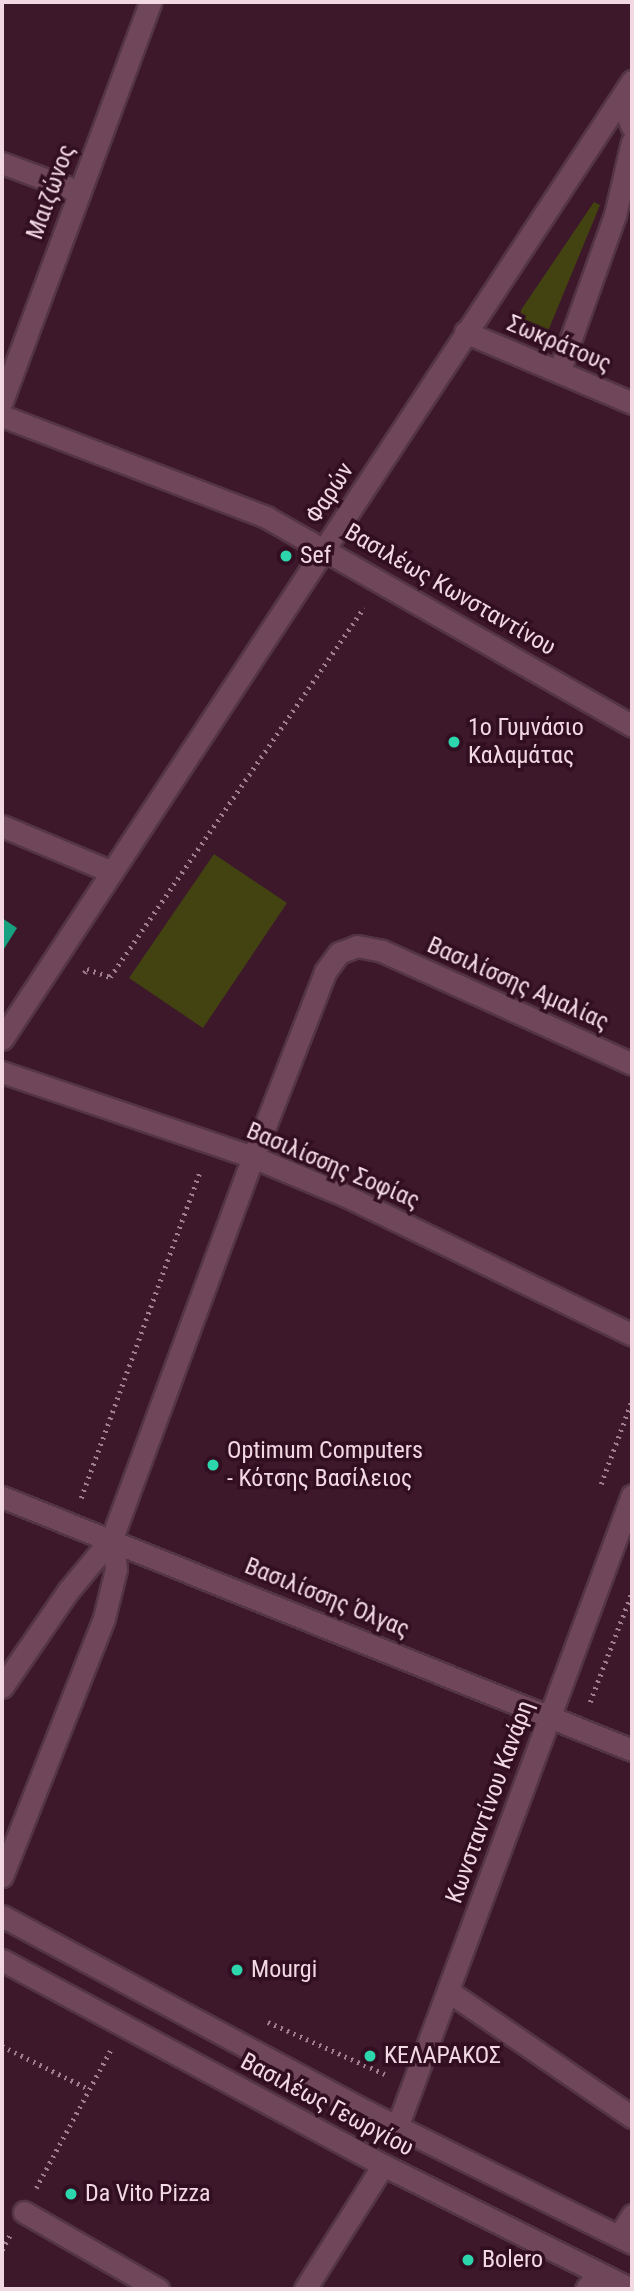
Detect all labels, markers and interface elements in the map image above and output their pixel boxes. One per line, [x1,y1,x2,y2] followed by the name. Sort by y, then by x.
[21,141,81,243] street label: Μαιζώνος
[503,309,615,379] street label: Σωκράτους
[300,457,360,529] street label: Φαρών
[340,518,560,662] street label: Βασιλέως Κωνσταντίνου
[300,542,331,570] place label: Sef
[278,548,294,564] marker: Sef
[468,714,584,770] place label: 1ο Γυμνάσιο Καλαμάτας
[446,734,462,750] marker: 1ο Γυμνάσιο Καλαμάτας
[423,931,613,1037] street label: Βασιλίσσης Αμαλίας
[242,1117,424,1215] street label: Βασιλίσσης Σοφίας
[227,1437,423,1493] place label: Optimum Computers - Κότσης Βασίλειος
[205,1457,221,1473] marker: Optimum Computers - Κότσης Βασίλειος
[240,1552,414,1644] street label: Βασιλίσσης Όλγας
[440,1697,540,1907] street label: Κωνσταντίνου Κανάρη
[251,1956,317,1984] place label: Mourgi
[229,1962,245,1978] marker: Mourgi
[384,2042,501,2070] place label: ΚΕΛΑΡΑΚΟΣ
[236,2047,418,2163] street label: Βασιλέως Γεωργίου
[362,2048,378,2064] marker: ΚΕΛΑΡΑΚΟΣ
[85,2180,210,2208] place label: Da Vito Pizza
[63,2186,79,2202] marker: Da Vito Pizza
[482,2246,543,2274] place label: Bolero
[460,2252,476,2268] marker: Bolero

